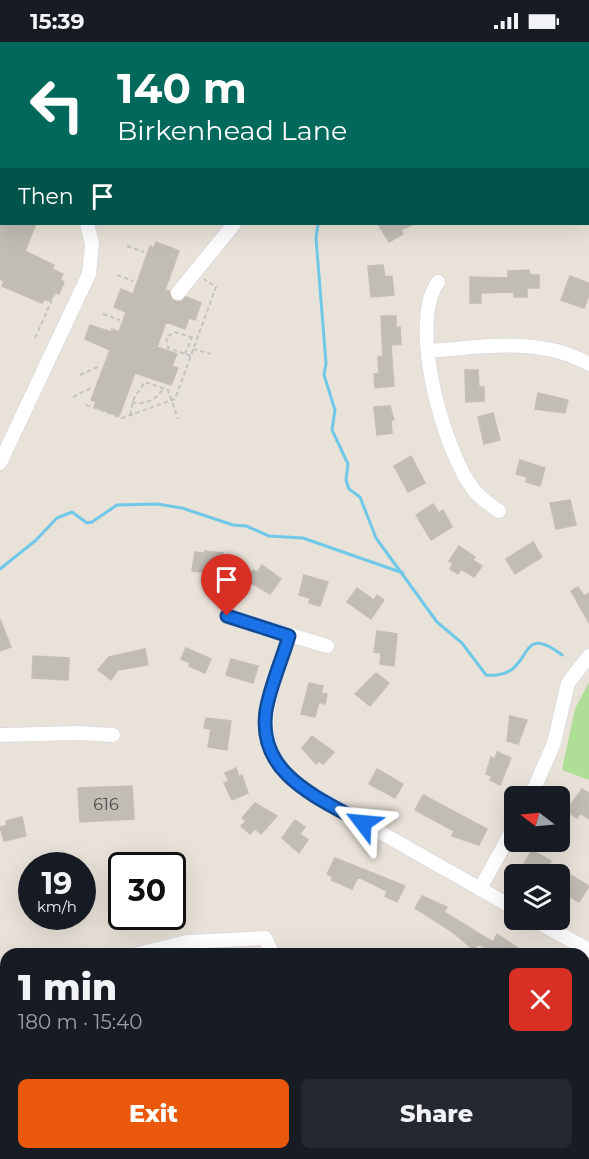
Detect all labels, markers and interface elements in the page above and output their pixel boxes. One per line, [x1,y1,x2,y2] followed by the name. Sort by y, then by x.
[30,8,85,35] text: 15:39
[117,62,247,114] text: 140 m
[18,66,96,144] icon: left
[117,114,347,147] text: Birkenhead Lane
[86,180,119,213] icon: arrive
[18,183,74,210] text: Then
[201,554,252,616] pin
[210,563,243,596] icon: arrive
[504,786,570,852] north arrow
[504,786,570,930] map controls
[331,791,395,855] position arrow
[93,795,119,814] house number: 616
[108,852,186,930] speed limit sign: 30
[504,864,570,930] button: layers
[42,865,72,902] text: 19
[37,897,77,916] text: km/h
[18,965,117,1009] text: 1 min
[509,968,572,1031] button: close
[18,1010,142,1034] text: 180 m · 15:40
[18,1079,289,1148] button: Exit
[301,1079,572,1148] button: Share

